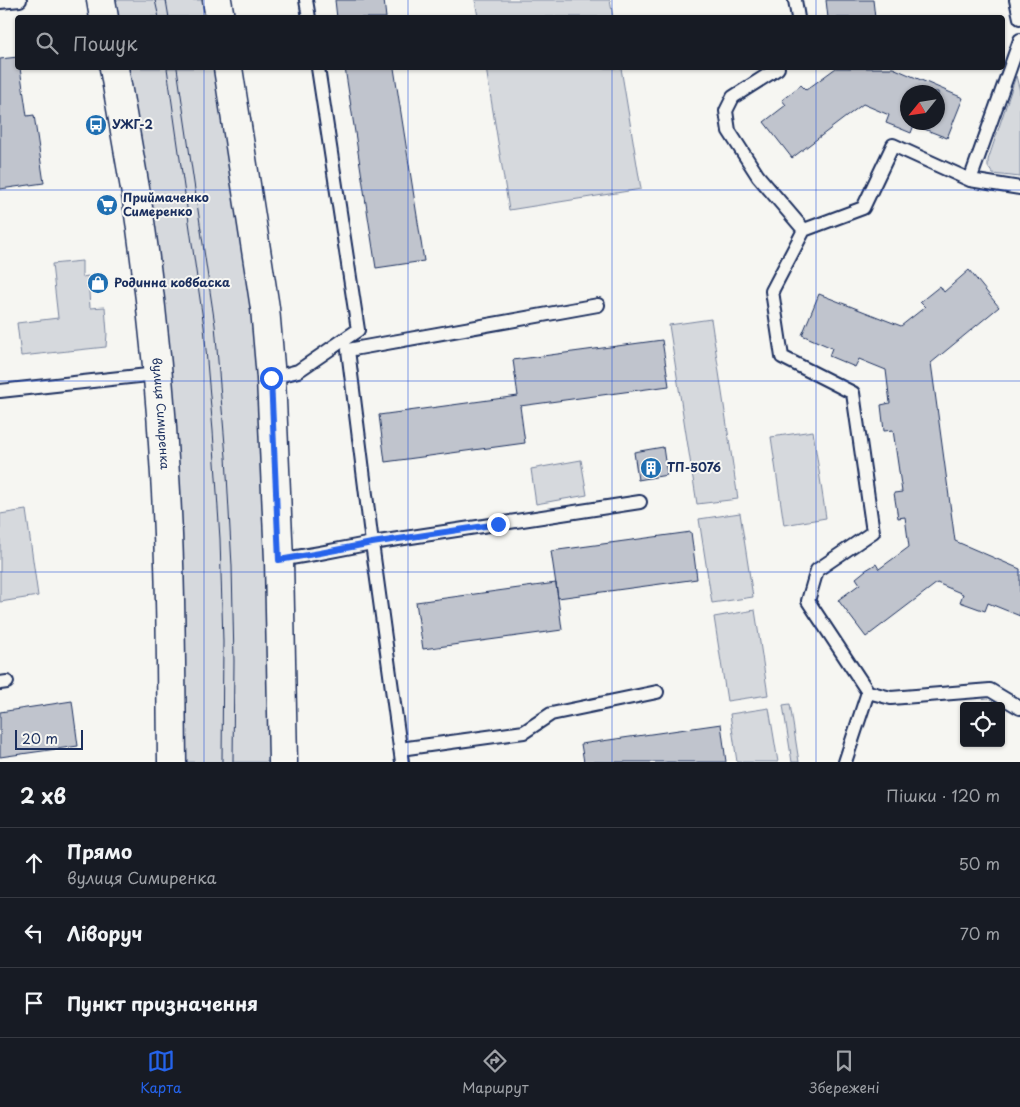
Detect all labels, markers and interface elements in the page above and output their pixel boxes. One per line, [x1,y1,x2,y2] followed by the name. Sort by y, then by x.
[15,15,1005,70] search box
[33,29,61,57] icon: search
[73,29,138,57] text: Пошук
[900,85,945,130] north arrow
[84,113,108,137] bus stop icon: УЖГ-2
[112,115,154,133] place label: УЖГ-2
[123,188,209,220] place label: Приймаченко Симеренко
[95,193,119,217] supermarket icon: Приймаченко Симеренко
[86,271,110,295] shop icon: Родинна ковбаска
[114,273,230,291] place label: Родинна ковбаска
[148,357,175,471] street label: вулиця Симиренка
[260,367,283,390] route start
[639,456,663,480] building icon: ТП-5076
[667,458,722,476] place label: ТП-5076
[487,513,510,536] route end
[960,702,1005,747] map controls
[960,702,1005,747] button: locate
[15,727,82,750] scale bar
[22,728,58,749] text: 20 m
[20,779,66,811] text: 2 хв
[886,783,1000,807] text: Пішки · 120 m
[67,837,132,865] text: Прямо
[20,849,48,877] icon: ahead
[959,851,1000,875] text: 50 m
[67,865,216,889] text: вулиця Симиренка
[20,919,48,947] icon: left
[67,919,143,947] text: Ліворуч
[960,921,1000,945] text: 70 m
[20,989,48,1017] icon: arrive
[67,989,258,1017] text: Пункт призначення
[140,1047,181,1098] tab: Карта
[462,1047,528,1098] tab: Маршрут
[809,1047,880,1098] tab: Збережені

